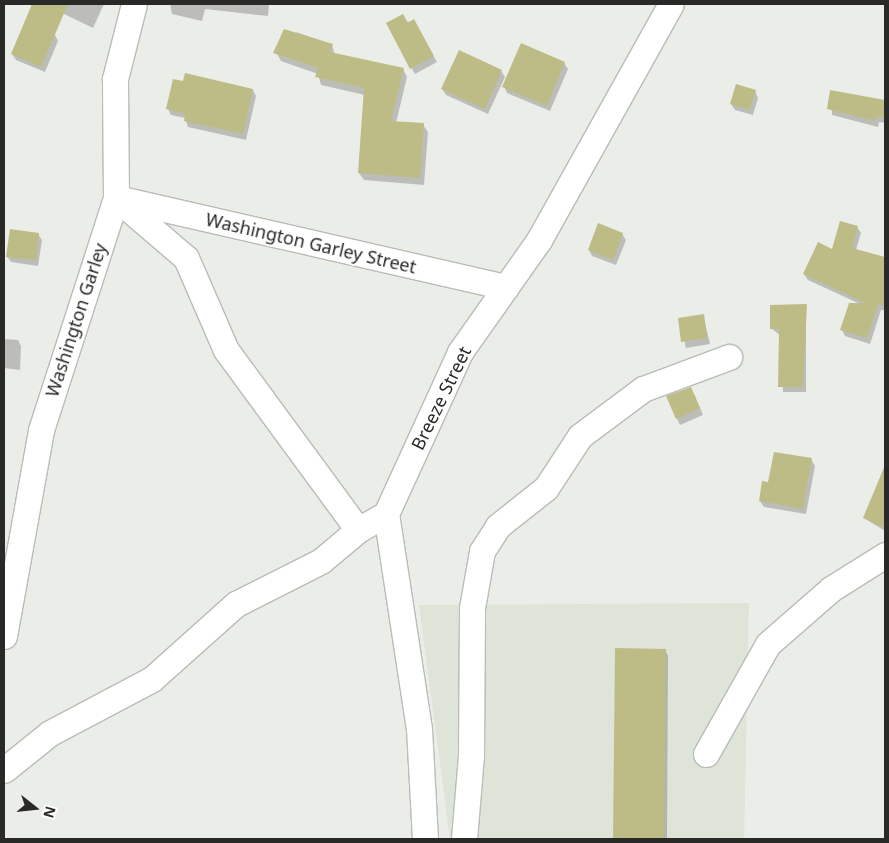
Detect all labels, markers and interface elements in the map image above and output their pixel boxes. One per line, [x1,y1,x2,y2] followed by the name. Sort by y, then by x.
[204,208,418,278] street label: Washington Garley Street
[41,240,111,400] street label: Washington Garley
[407,343,475,453] street label: Breeze Street
[10,783,60,833] north arrow
[39,804,61,820] text: N

